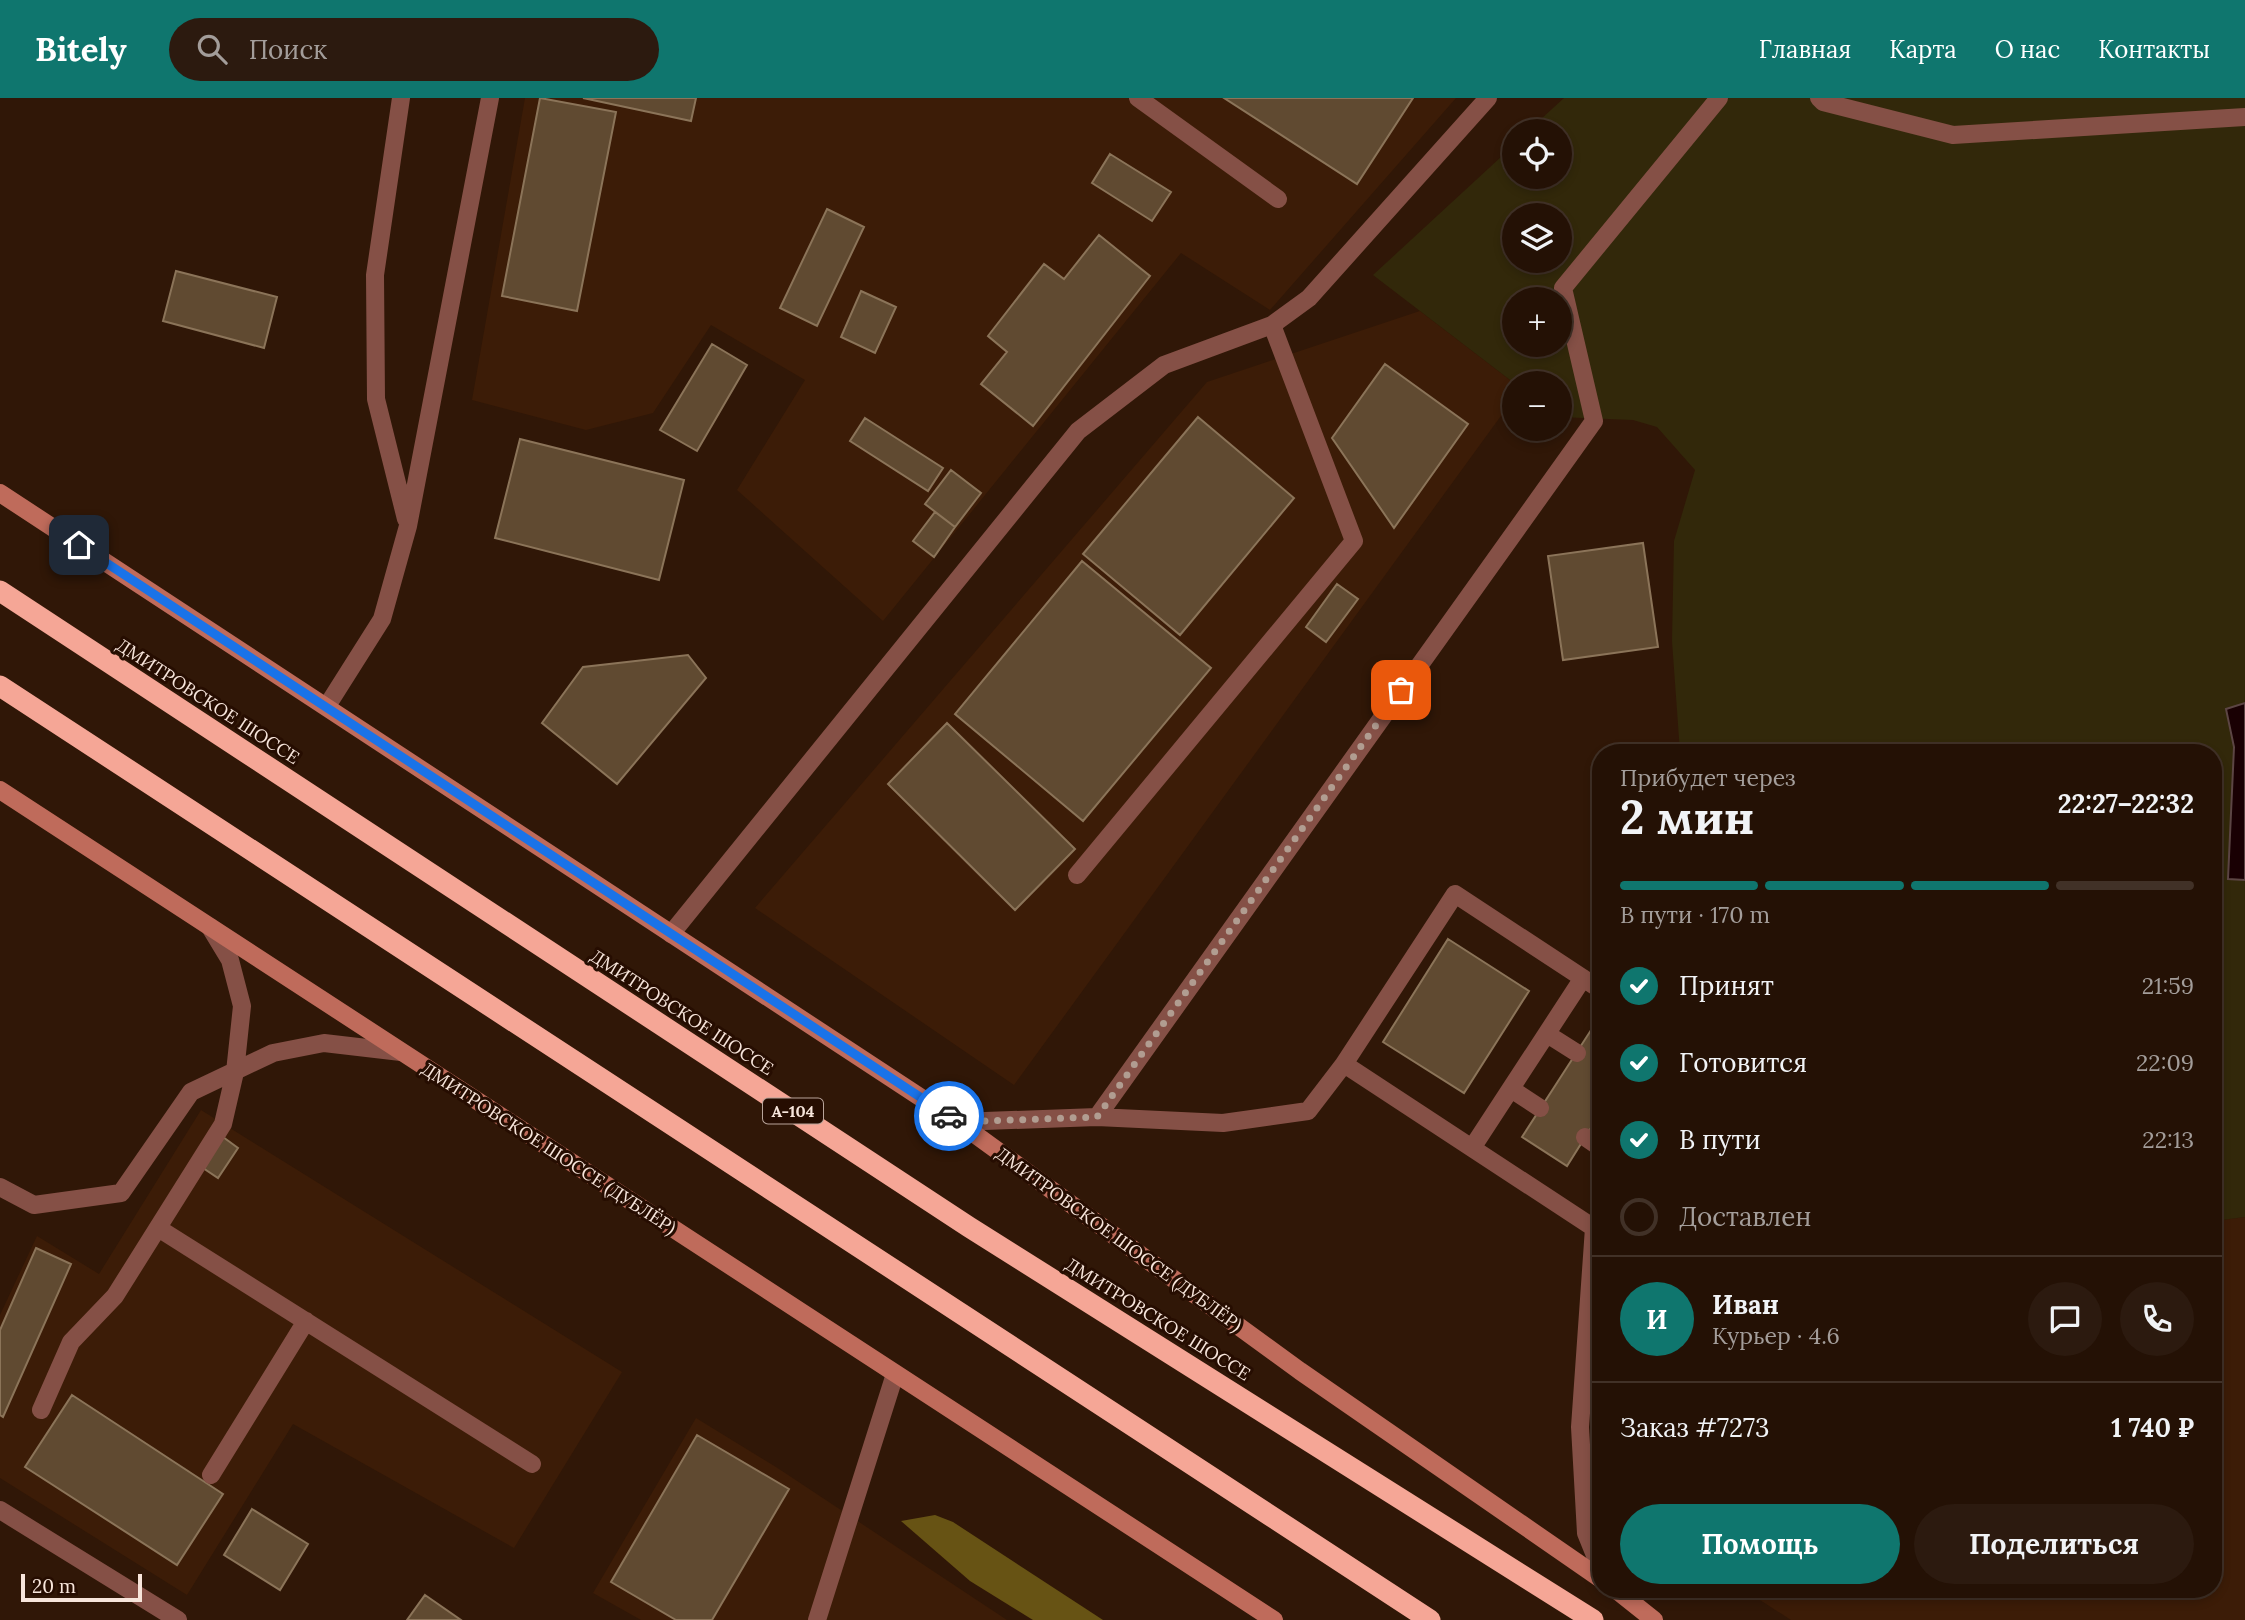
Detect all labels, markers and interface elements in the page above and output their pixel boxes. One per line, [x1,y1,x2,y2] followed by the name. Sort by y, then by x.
[169,18,659,81] search box
[35,28,127,70] text: Bitely
[193,30,231,68] icon: search
[249,33,327,66] text: Поиск
[1759,34,1851,65] text: Главная
[1889,34,1957,65] text: Карта
[1995,34,2060,65] text: О нас
[2098,34,2210,65] text: Контакты
[1502,119,1572,441] map controls
[1502,119,1572,189] button: locate
[1502,203,1572,273] button: layers
[1502,287,1572,357] button: +
[1502,371,1572,441] button: −
[49,515,109,575] pin
[60,526,98,564] icon: home
[112,633,304,769] street label: ДМИТРОВСКОЕ ШОССЕ
[1371,660,1431,720] pin
[1382,671,1420,709] icon: bag
[1620,763,1796,792] text: Прибудет через
[2058,787,2194,820] text: 22:27–22:32
[1620,788,1754,847] text: 2 мин
[1620,900,1770,929] text: В пути · 170 m
[586,944,778,1080] street label: ДМИТРОВСКОЕ ШОССЕ
[1620,967,1658,1005] icon: check
[1679,969,1774,1002] text: Принят
[2142,971,2194,1000] text: 21:59
[1620,1044,1658,1082] icon: check
[1679,1046,1807,1079] text: Готовится
[2136,1048,2194,1077] text: 22:09
[417,1057,681,1239] street label: ДМИТРОВСКОЕ ШОССЕ (ДУБЛЁР)
[914,1081,984,1151] courier
[930,1097,968,1135] icon: car
[763,1099,823,1124] road number: А-104
[1620,1121,1658,1159] icon: check
[1679,1123,1761,1156] text: В пути
[2142,1125,2194,1154] text: 22:13
[992,1142,1246,1336] street label: ДМИТРОВСКОЕ ШОССЕ (ДУБЛЁР)
[1679,1200,1812,1233] text: Доставлен
[1062,1253,1254,1385] street label: ДМИТРОВСКОЕ ШОССЕ
[2028,1282,2102,1356] button: chat
[2120,1282,2194,1356] button: phone
[1712,1288,1779,1321] text: Иван
[1646,1303,1668,1336] text: И
[1712,1321,1840,1350] text: Курьер · 4.6
[1620,1411,1770,1444] text: Заказ #7273
[2111,1411,2194,1444] text: 1 740 ₽
[1620,1504,1900,1584] button: Помощь
[1914,1504,2194,1584] button: Поделиться
[21,1571,142,1603] scale bar
[32,1574,76,1598] text: 20 m

